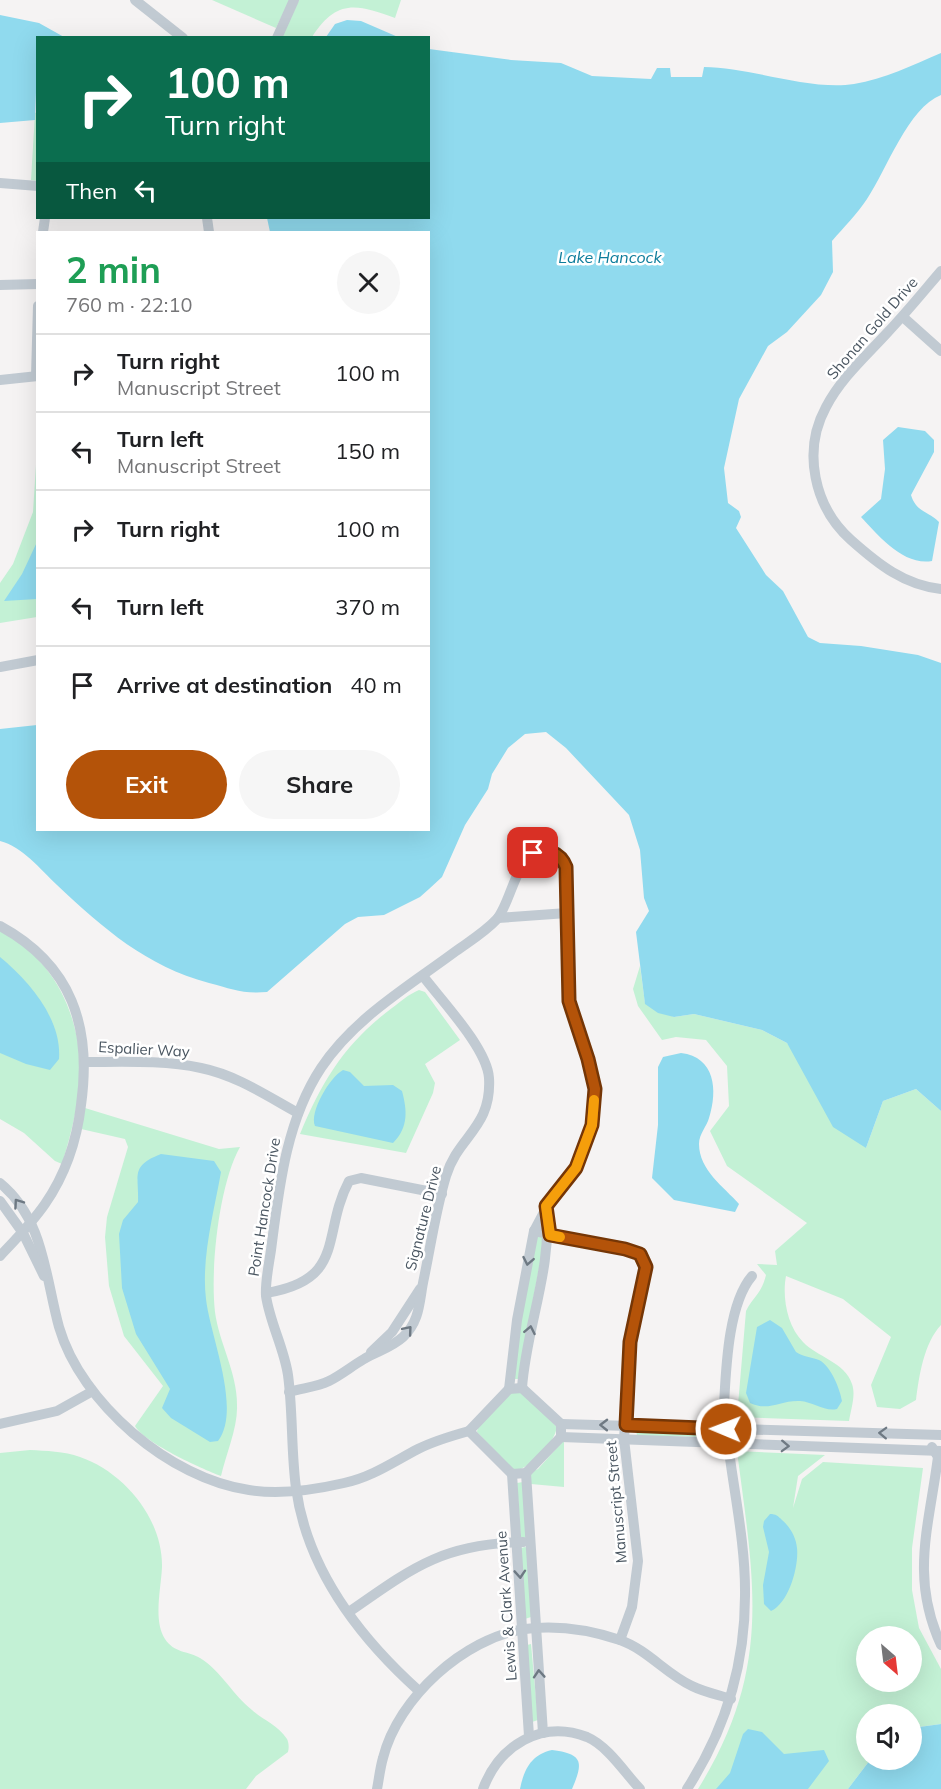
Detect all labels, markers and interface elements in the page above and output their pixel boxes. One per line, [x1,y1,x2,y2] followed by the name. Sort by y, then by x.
[165,56,290,109] text: 100 m
[66,60,144,138] icon: right
[165,108,285,142] text: Turn right
[129,174,162,207] icon: left
[66,177,117,205] text: Then
[66,247,161,292] text: 2 min
[558,247,663,267] water label: Lake Hancock
[337,251,400,314] button: close
[822,273,922,383] street label: Shonan Gold Drive
[66,292,192,317] text: 760 m · 22:10
[117,347,220,375] text: Turn right
[66,357,99,390] icon: right
[335,359,400,387] text: 100 m
[117,375,281,400] text: Manuscript Street
[117,425,204,453] text: Turn left
[66,435,99,468] icon: left
[335,437,400,465] text: 150 m
[117,453,281,478] text: Manuscript Street
[66,513,99,546] icon: right
[117,515,220,543] text: Turn right
[335,515,400,543] text: 100 m
[66,591,99,624] icon: left
[117,593,204,621] text: Turn left
[335,593,400,621] text: 370 m
[66,669,99,702] icon: arrive
[117,671,332,699] text: Arrive at destination
[350,671,402,699] text: 40 m
[66,750,227,819] button: Exit
[239,750,400,819] button: Share
[507,827,558,878] pin
[516,836,549,869] icon: arrive
[98,1037,190,1061] street label: Espalier Way
[244,1136,284,1278] street label: Point Hancock Drive
[401,1164,445,1272] street label: Signature Drive
[14,1198,25,1209] one-way arrow
[522,1256,535,1266] one-way arrow
[523,1325,536,1335] one-way arrow
[400,1326,411,1337] one-way arrow
[694,1397,758,1461] position arrow
[600,1419,609,1431] one-way arrow
[878,1427,887,1439] one-way arrow
[781,1439,790,1452] one-way arrow
[601,1440,631,1564] street label: Manuscript Street
[491,1530,521,1682] street label: Lewis & Clark Avenue
[513,1570,526,1579] one-way arrow
[856,1626,922,1692] north arrow
[856,1626,922,1770] map controls
[532,1670,545,1679] one-way arrow
[856,1704,922,1770] button: sound

